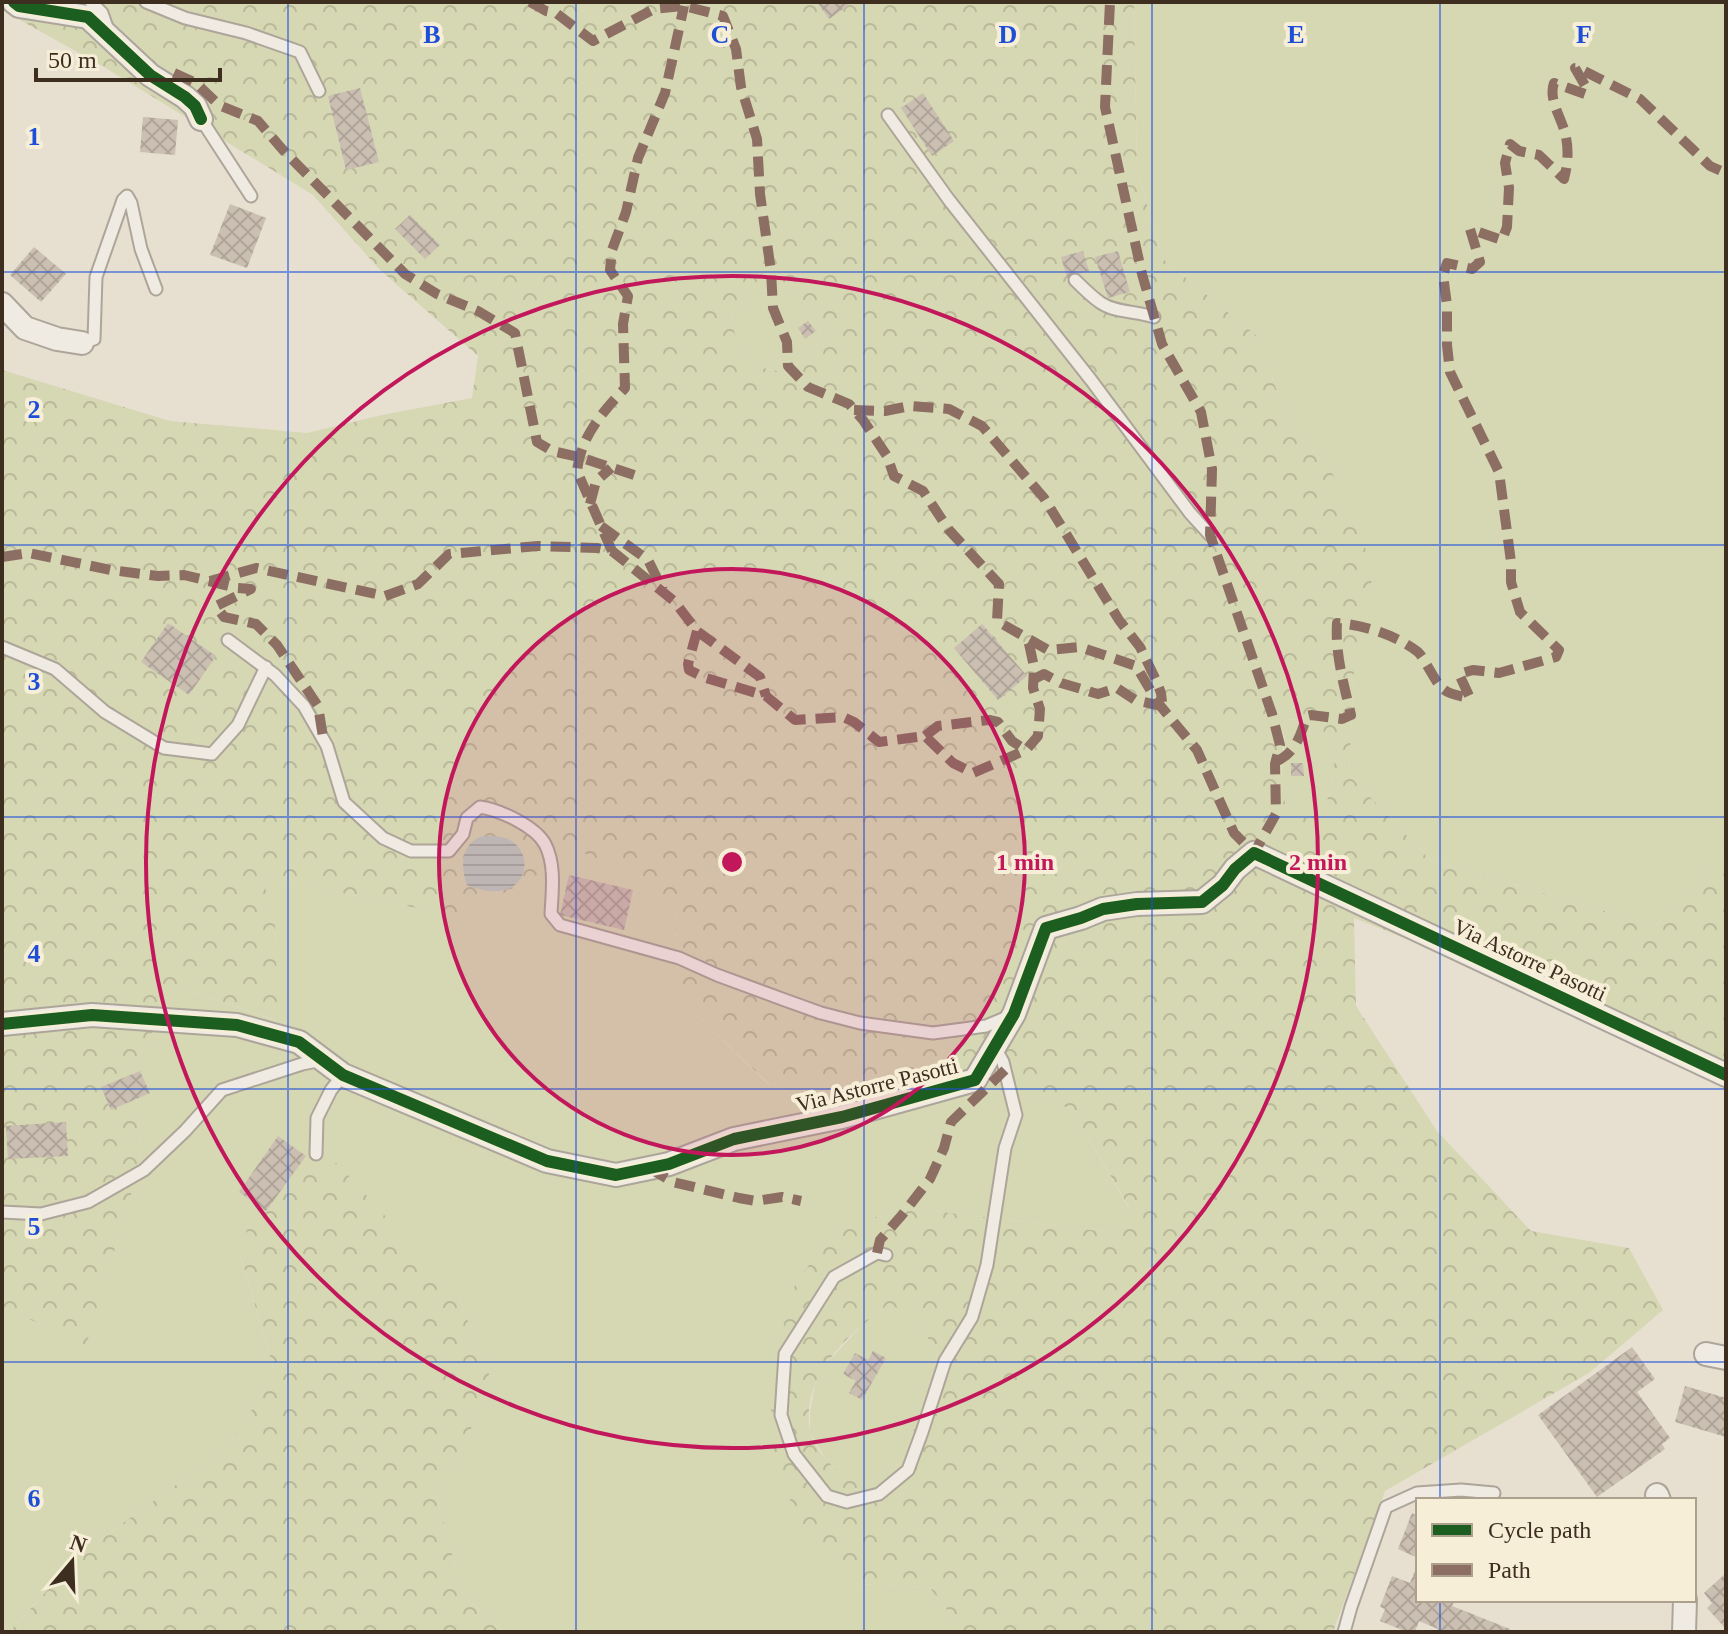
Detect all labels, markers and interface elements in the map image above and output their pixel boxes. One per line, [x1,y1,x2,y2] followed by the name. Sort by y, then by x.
[423,20,441,49] text: B
[711,20,729,49] text: C
[999,20,1017,49] text: D
[1287,20,1305,49] text: E
[1576,20,1592,49] text: F
[36,32,220,82] scale bar
[48,47,97,73] text: 50 m
[28,122,41,151] text: 1
[28,395,41,424] text: 2
[28,667,41,696] text: 3
[718,848,746,876] centre of rings
[996,849,1054,875] text: 1 min
[1289,849,1347,875] text: 2 min
[1449,914,1611,1006] street label: Via Astorre Pasotti
[28,939,41,968] text: 4
[793,1053,961,1117] street label: Via Astorre Pasotti
[28,1212,41,1241] text: 5
[28,1484,41,1513] text: 6
[1416,1498,1696,1602] legend
[1488,1517,1591,1543] text: Cycle path
[32,1522,112,1602] north arrow
[67,1529,90,1558] text: N
[1488,1557,1531,1583] text: Path

